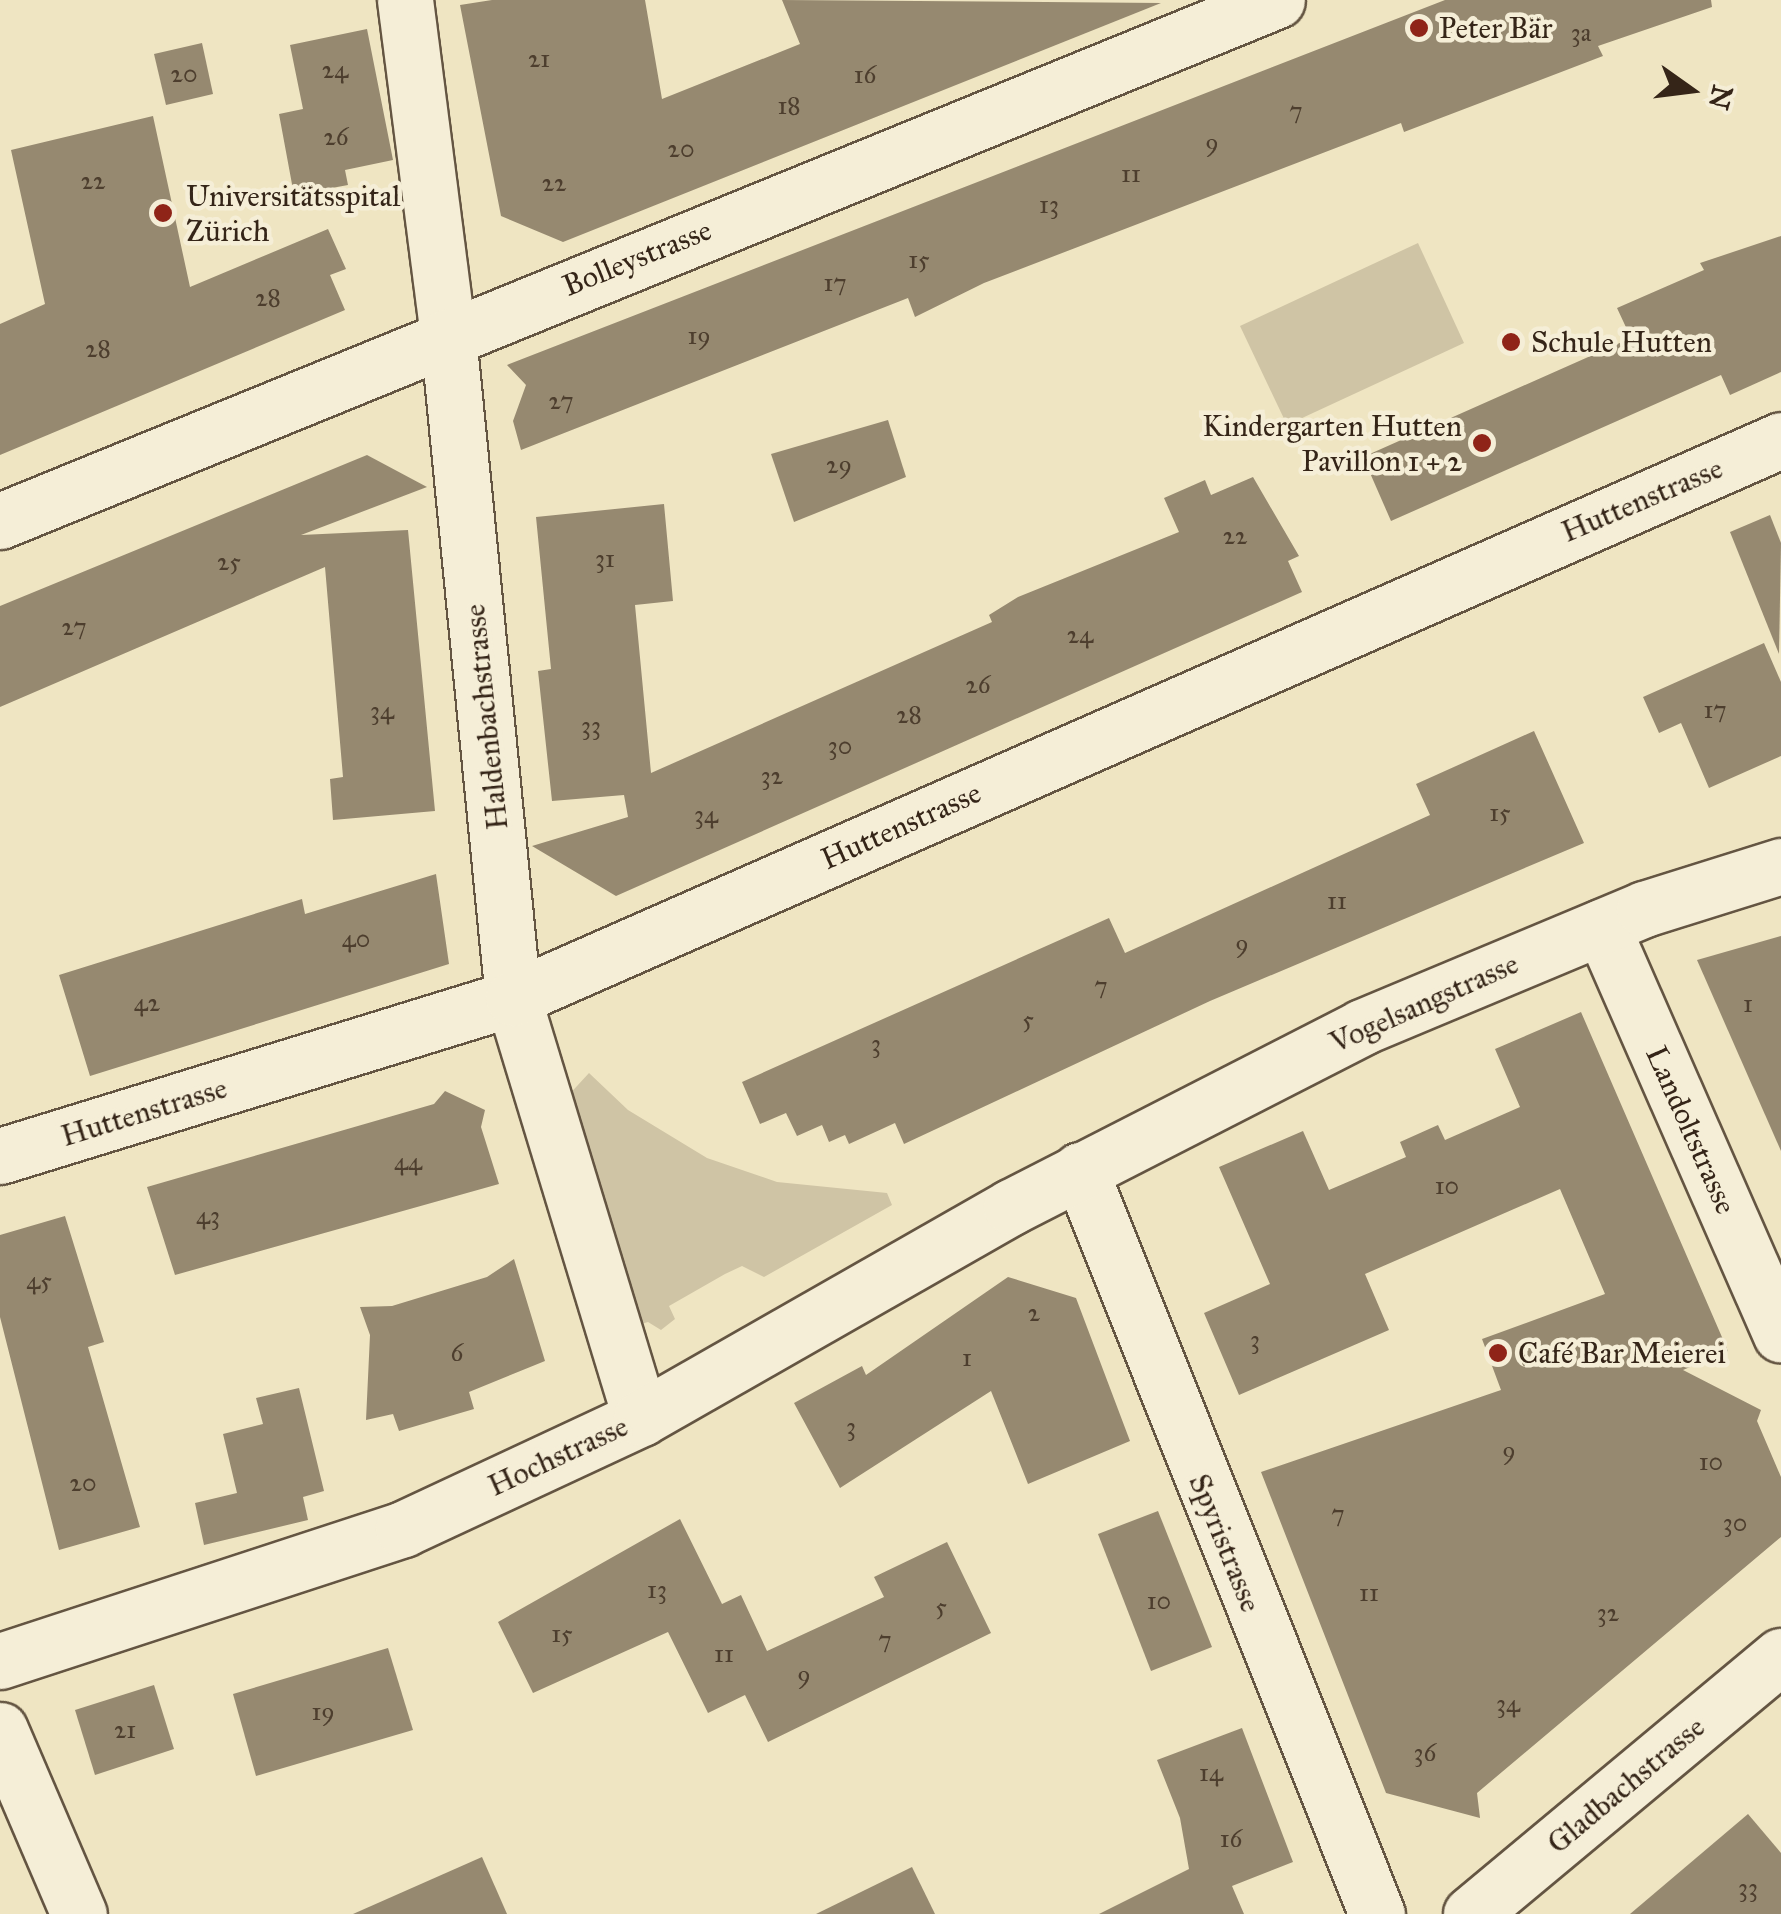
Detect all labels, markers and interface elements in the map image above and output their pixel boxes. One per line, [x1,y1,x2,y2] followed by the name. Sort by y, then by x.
[1439,10,1553,46] place label: Peter Bär
[1408,17,1430,39] marker: Peter Bär
[1571,18,1591,48] house number: 3a
[1641,40,1741,140] north arrow
[528,44,550,74] house number: 21
[322,55,348,85] house number: 24
[171,59,197,89] house number: 20
[854,60,876,90] house number: 16
[1701,82,1740,113] text: N
[777,91,801,121] house number: 18
[1289,96,1303,126] house number: 7
[323,122,349,152] house number: 26
[1205,128,1219,158] house number: 9
[668,134,694,164] house number: 20
[1121,159,1141,189] house number: 11
[81,166,105,196] house number: 22
[542,168,566,198] house number: 22
[186,178,400,248] place label: Universitätsspital Zürich
[1039,190,1059,220] house number: 13
[150,200,176,226] marker: Universitätsspital Zürich
[557,212,717,304] street label: Bolleystrasse
[908,245,930,275] house number: 15
[823,268,847,298] house number: 17
[255,283,281,313] house number: 28
[687,321,711,351] house number: 19
[1531,324,1712,360] place label: Schule Hutten
[1500,331,1522,353] marker: Schule Hutten
[85,334,111,364] house number: 28
[548,386,574,416] house number: 27
[1202,408,1462,478] place label: Kindergarten Hutten Pavillon 1 + 2
[1471,432,1493,454] marker: Kindergarten Hutten Pavillon 1 + 2
[826,450,852,480] house number: 29
[1556,450,1728,550] street label: Huttenstrasse
[1223,521,1247,551] house number: 22
[595,544,615,574] house number: 31
[217,547,241,577] house number: 25
[456,602,516,832] street label: Haldenbachstrasse
[62,612,86,642] house number: 27
[1067,620,1093,650] house number: 24
[965,670,991,700] house number: 26
[1703,695,1727,725] house number: 17
[370,696,394,726] house number: 34
[896,700,922,730] house number: 28
[581,711,601,741] house number: 33
[828,731,852,761] house number: 30
[761,761,783,791] house number: 32
[815,775,987,877] street label: Huttenstrasse
[1489,798,1511,828] house number: 15
[694,800,718,830] house number: 34
[1327,886,1347,916] house number: 11
[342,924,370,954] house number: 40
[1235,929,1249,959] house number: 9
[1324,945,1524,1061] street label: Vogelsangstrasse
[1094,971,1108,1001] house number: 7
[134,988,160,1018] house number: 42
[1743,989,1753,1019] house number: 1
[1022,1005,1034,1035] house number: 5
[871,1029,881,1059] house number: 3
[1638,1041,1744,1219] street label: Landoltstrasse
[57,1070,231,1154] street label: Huttenstrasse
[394,1147,422,1177] house number: 44
[1435,1171,1459,1201] house number: 10
[196,1201,220,1231] house number: 43
[26,1266,52,1296] house number: 45
[1028,1298,1040,1328] house number: 2
[1250,1325,1260,1355] house number: 3
[1518,1335,1726,1371] place label: Café Bar Meierei
[451,1338,463,1368] house number: 6
[1487,1342,1509,1364] marker: Café Bar Meierei
[962,1343,972,1373] house number: 1
[482,1408,634,1504] street label: Hochstrasse
[846,1412,856,1442] house number: 3
[1502,1436,1516,1466] house number: 9
[1699,1447,1723,1477] house number: 10
[70,1468,96,1498] house number: 20
[1181,1469,1269,1617] street label: Spyristrasse
[1331,1499,1345,1529] house number: 7
[1723,1508,1747,1538] house number: 30
[647,1575,667,1605] house number: 13
[1359,1578,1379,1608] house number: 11
[1147,1586,1171,1616] house number: 10
[935,1592,947,1622] house number: 5
[1597,1598,1619,1628] house number: 32
[551,1619,573,1649] house number: 15
[878,1625,892,1655] house number: 7
[714,1639,734,1669] house number: 11
[797,1660,811,1690] house number: 9
[1496,1689,1520,1719] house number: 34
[311,1697,335,1727] house number: 19
[1540,1709,1712,1861] street label: Gladbachstrasse
[114,1715,136,1745] house number: 21
[1414,1738,1436,1768] house number: 36
[1199,1758,1223,1788] house number: 14
[1220,1824,1242,1854] house number: 16
[1738,1873,1758,1903] house number: 33

